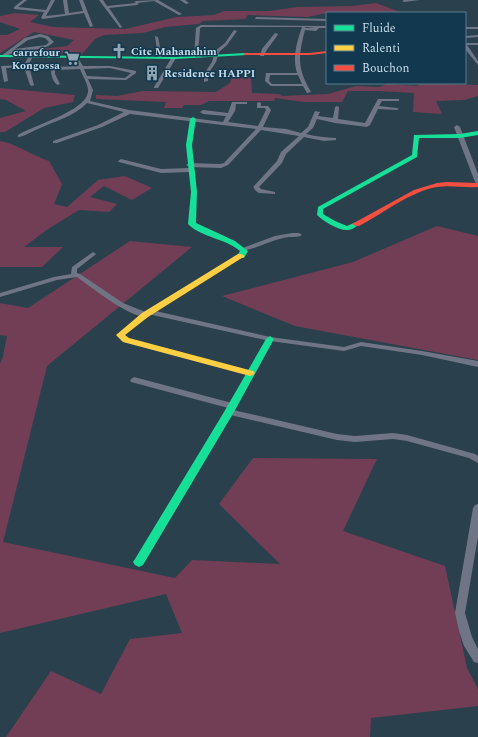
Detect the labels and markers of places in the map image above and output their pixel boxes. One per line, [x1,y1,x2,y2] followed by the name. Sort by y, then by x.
[110,42,128,60] church icon: Cite Mahanahim
[131,43,217,60] place label: Cite Mahanahim
[12,44,60,74] place label: carrefour Kongossa
[63,49,81,67] supermarket icon: carrefour Kongossa
[143,64,161,82] building icon: Residence HAPPI
[164,65,256,82] place label: Residence HAPPI

